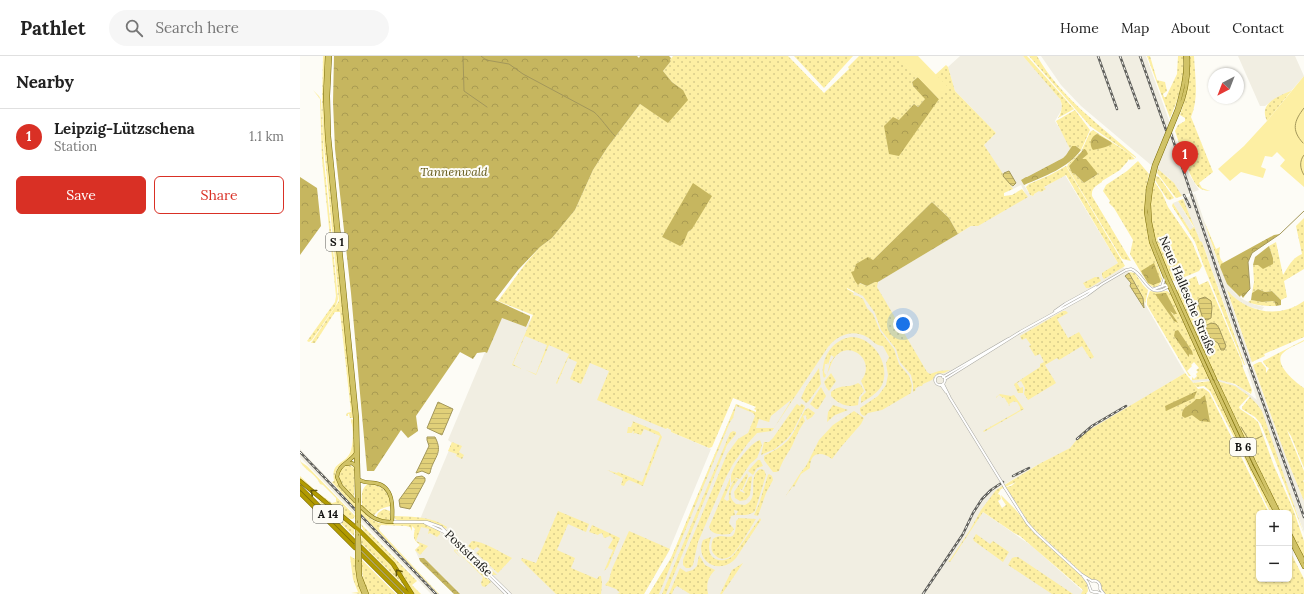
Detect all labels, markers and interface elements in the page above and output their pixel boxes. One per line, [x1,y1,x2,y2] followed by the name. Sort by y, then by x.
[109,10,389,46] search box
[20,16,85,40] text: Pathlet
[123,17,145,39] icon: search
[155,18,239,37] text: Search here
[1060,19,1099,37] text: Home
[1121,19,1149,37] text: Map
[1171,19,1210,37] text: About
[1232,19,1284,37] text: Contact
[1208,68,1244,104] north arrow
[16,71,74,93] text: Nearby
[54,119,195,138] text: Leipzig-Lützschena
[26,128,32,145] text: 1
[249,128,284,145] text: 1.1 km
[54,138,97,155] text: Station
[1172,141,1198,174] pin: 1
[420,164,488,179] park label: Tannenwald
[16,176,146,214] button: Save
[154,176,284,214] button: Share
[326,233,348,251] road number: S 1
[1156,234,1220,357] street label: Neue Hallesche Straße
[893,314,913,334] your location
[1230,438,1256,456] road number: B 6
[310,489,318,496] one-way arrow
[313,505,343,523] road number: A 14
[1256,510,1292,582] map controls
[1256,510,1292,546] button: +
[442,527,496,580] street label: Poststraße
[1256,546,1292,582] button: −
[396,569,403,576] one-way arrow

